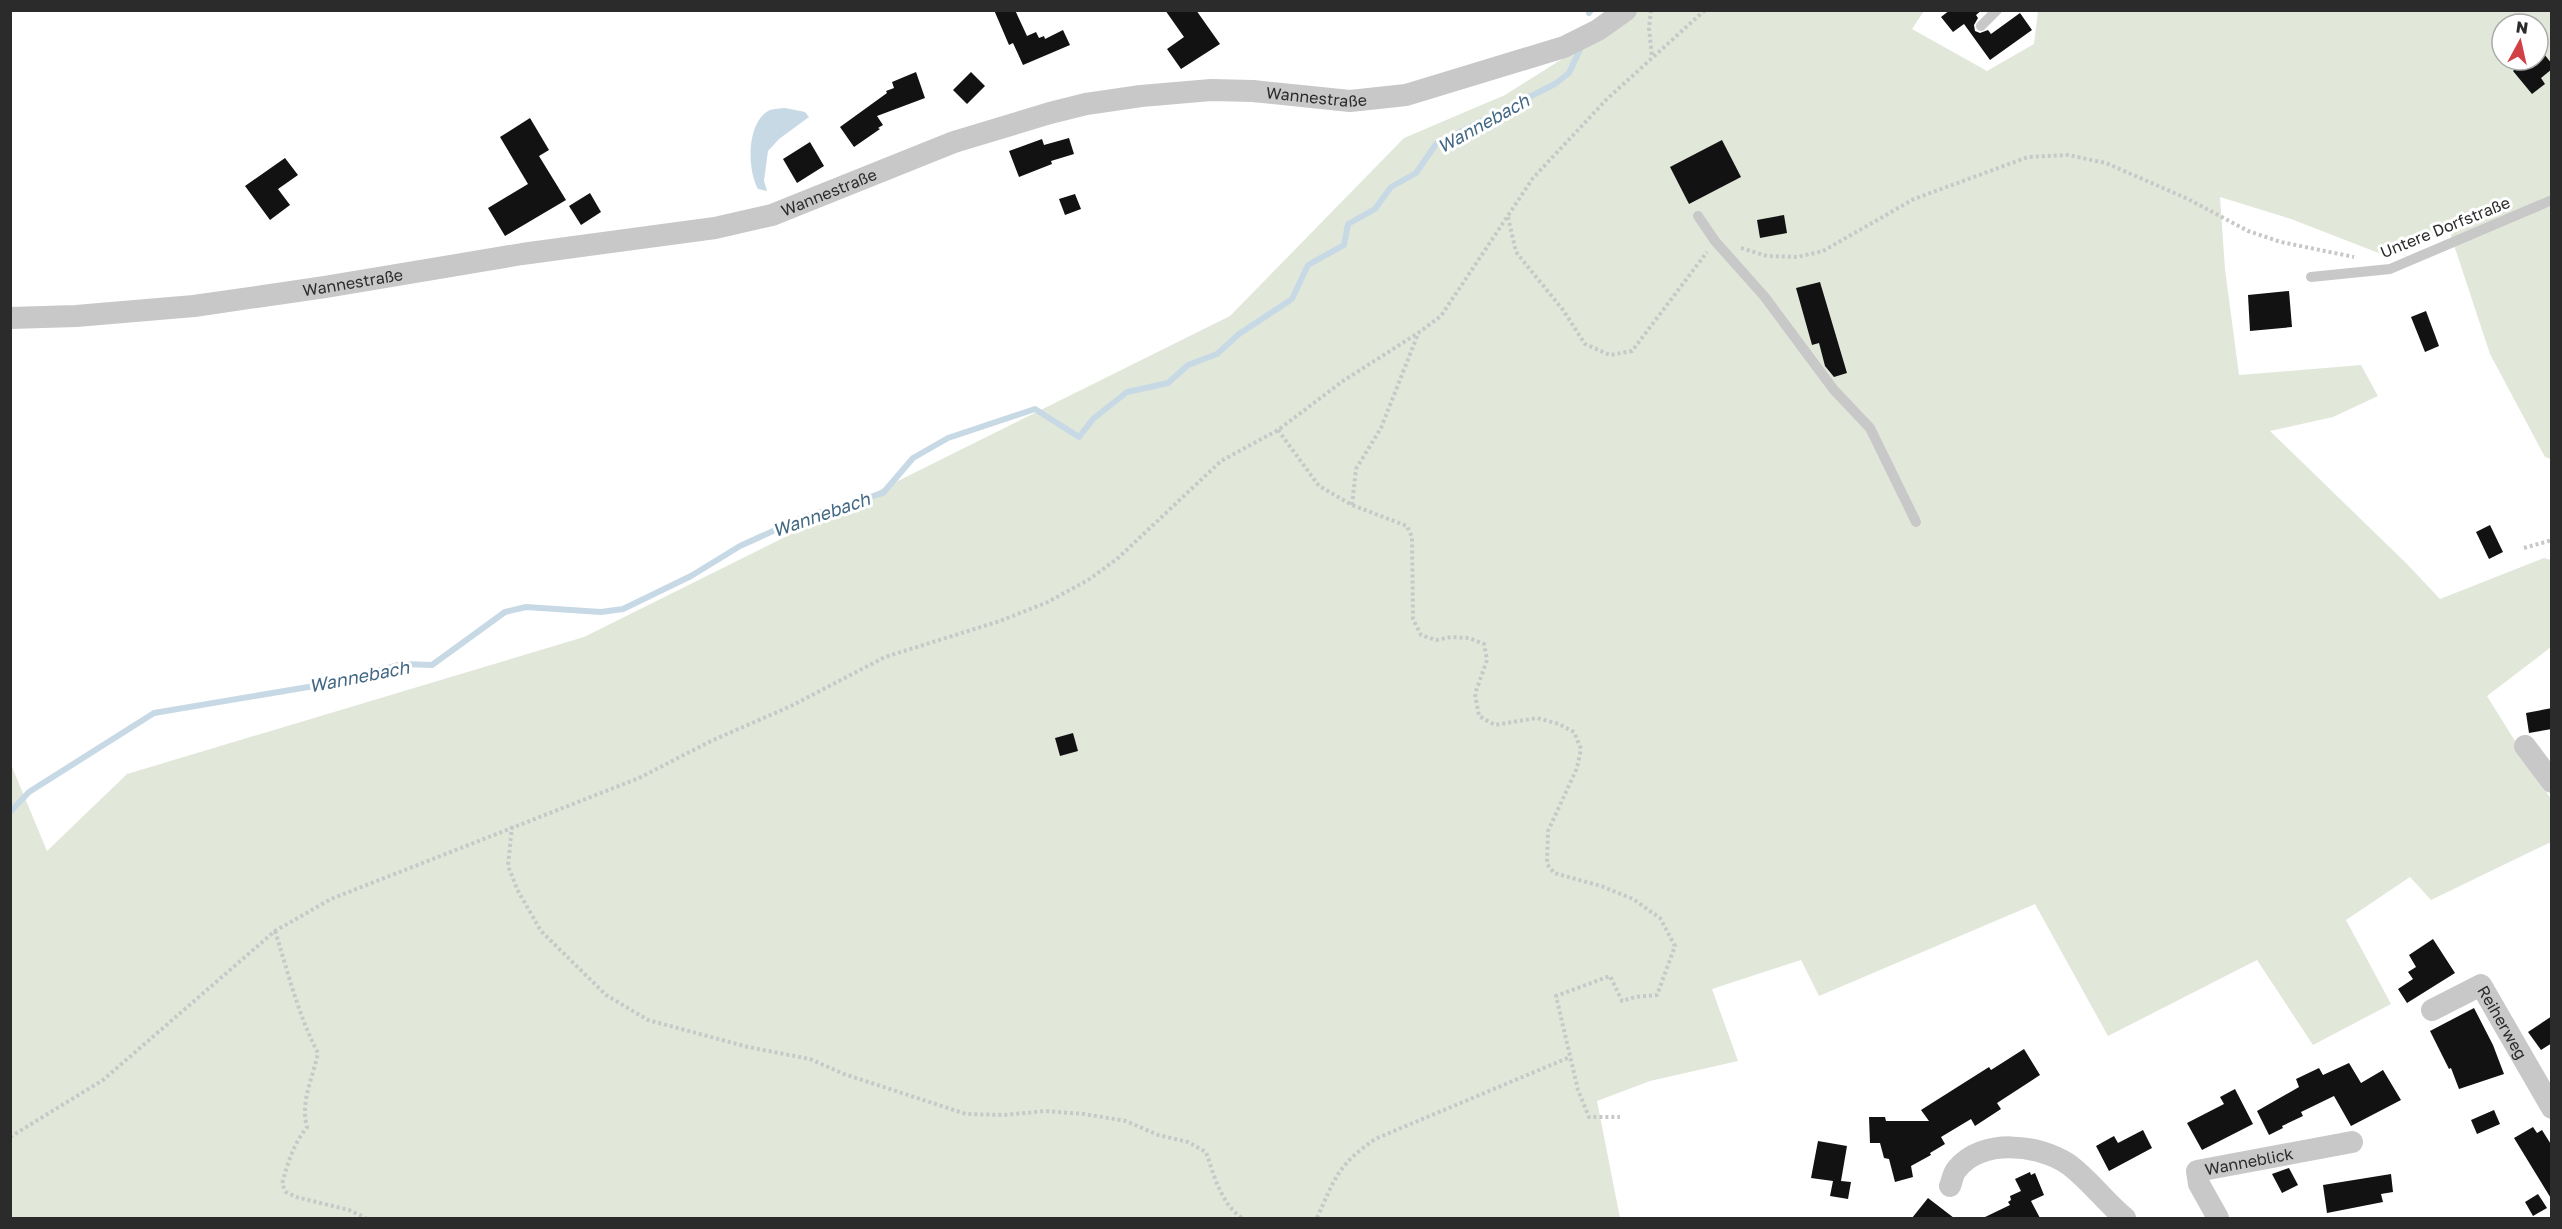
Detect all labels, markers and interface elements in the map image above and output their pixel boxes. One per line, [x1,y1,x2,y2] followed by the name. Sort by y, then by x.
[2490,12,2550,72] north arrow
[2515,16,2530,38] text: N
[1265,82,1368,111] street label: Wannestraße
[1433,88,1533,157] water label: Wannebach
[778,164,880,220] street label: Wannestraße
[2377,192,2513,262] street label: Untere Dorfstraße
[301,264,404,300] street label: Wannestraße
[769,487,873,541] water label: Wannebach
[307,655,412,696] water label: Wannebach
[2473,982,2532,1063] street label: Reiherweg
[2203,1143,2295,1179] street label: Wanneblick

